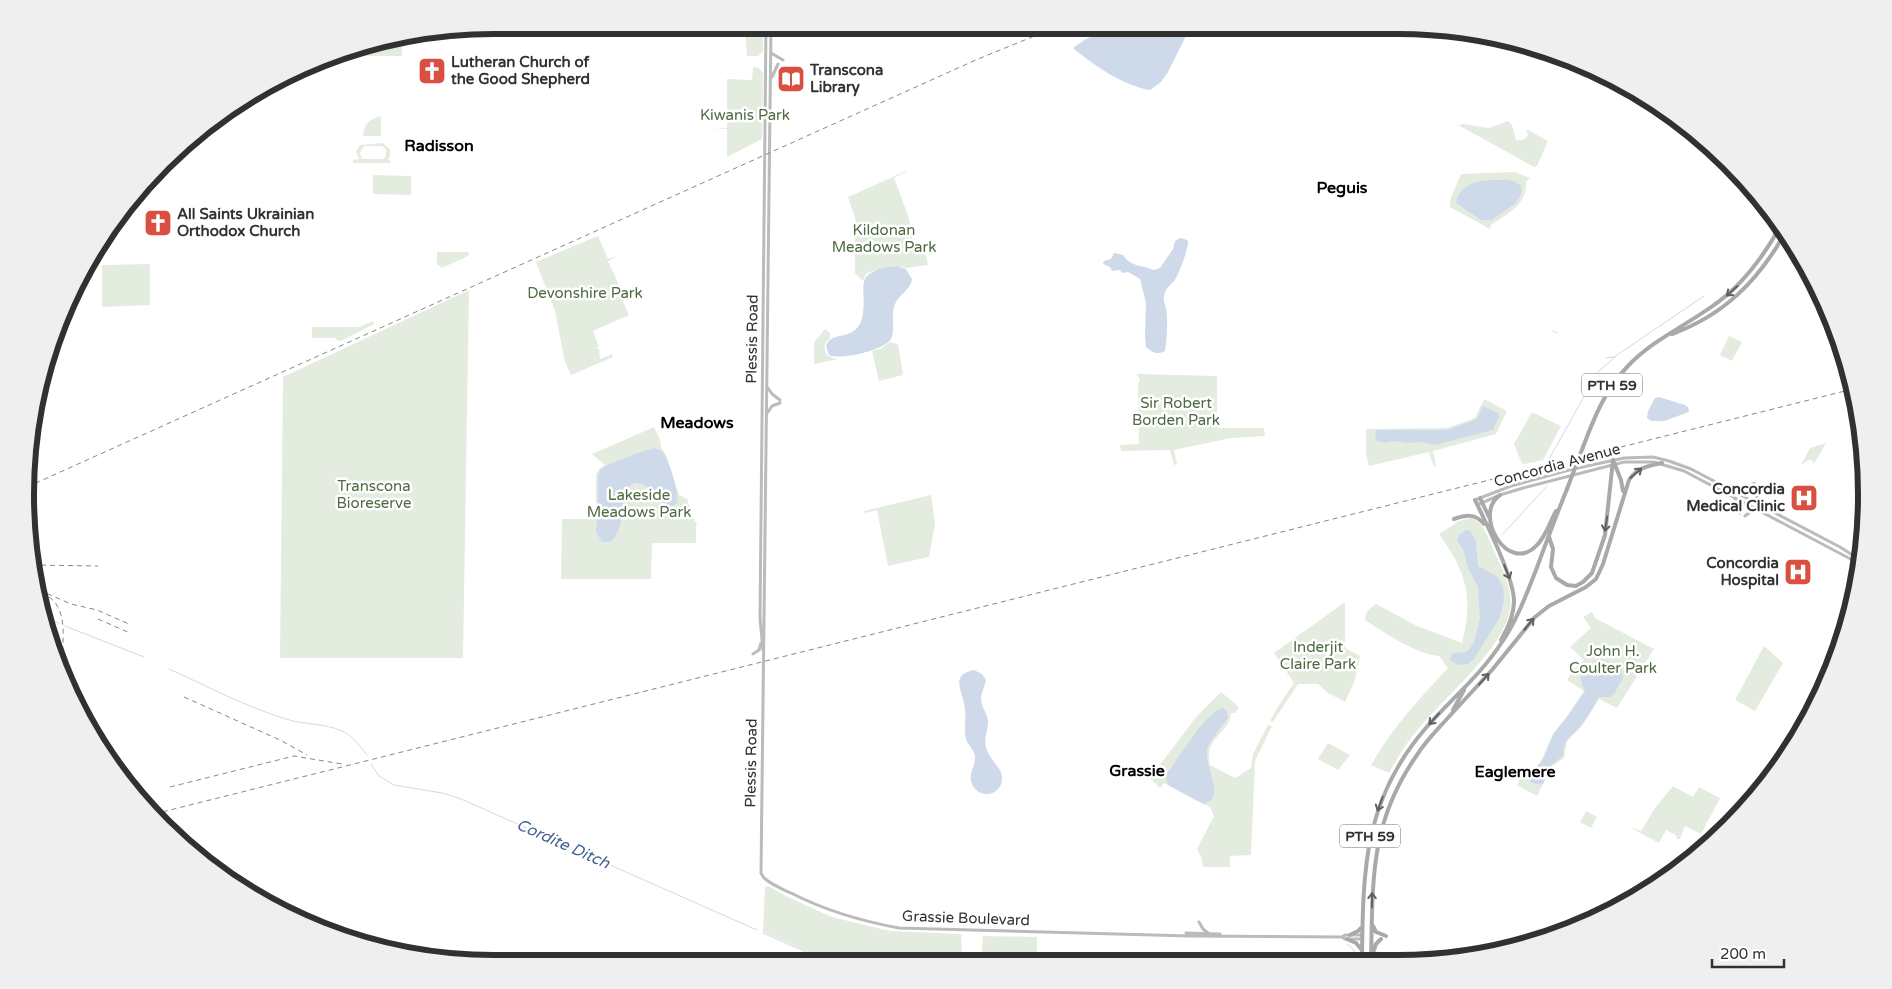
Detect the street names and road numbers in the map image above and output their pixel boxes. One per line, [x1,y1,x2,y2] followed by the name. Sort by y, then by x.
[742,294,762,384] street label: Plessis Road
[1582,374,1642,396] road number: PTH 59
[1492,439,1622,491] street label: Concordia Avenue
[741,718,761,808] street label: Plessis Road
[1340,824,1400,848] road number: PTH 59
[902,907,1030,929] street label: Grassie Boulevard

